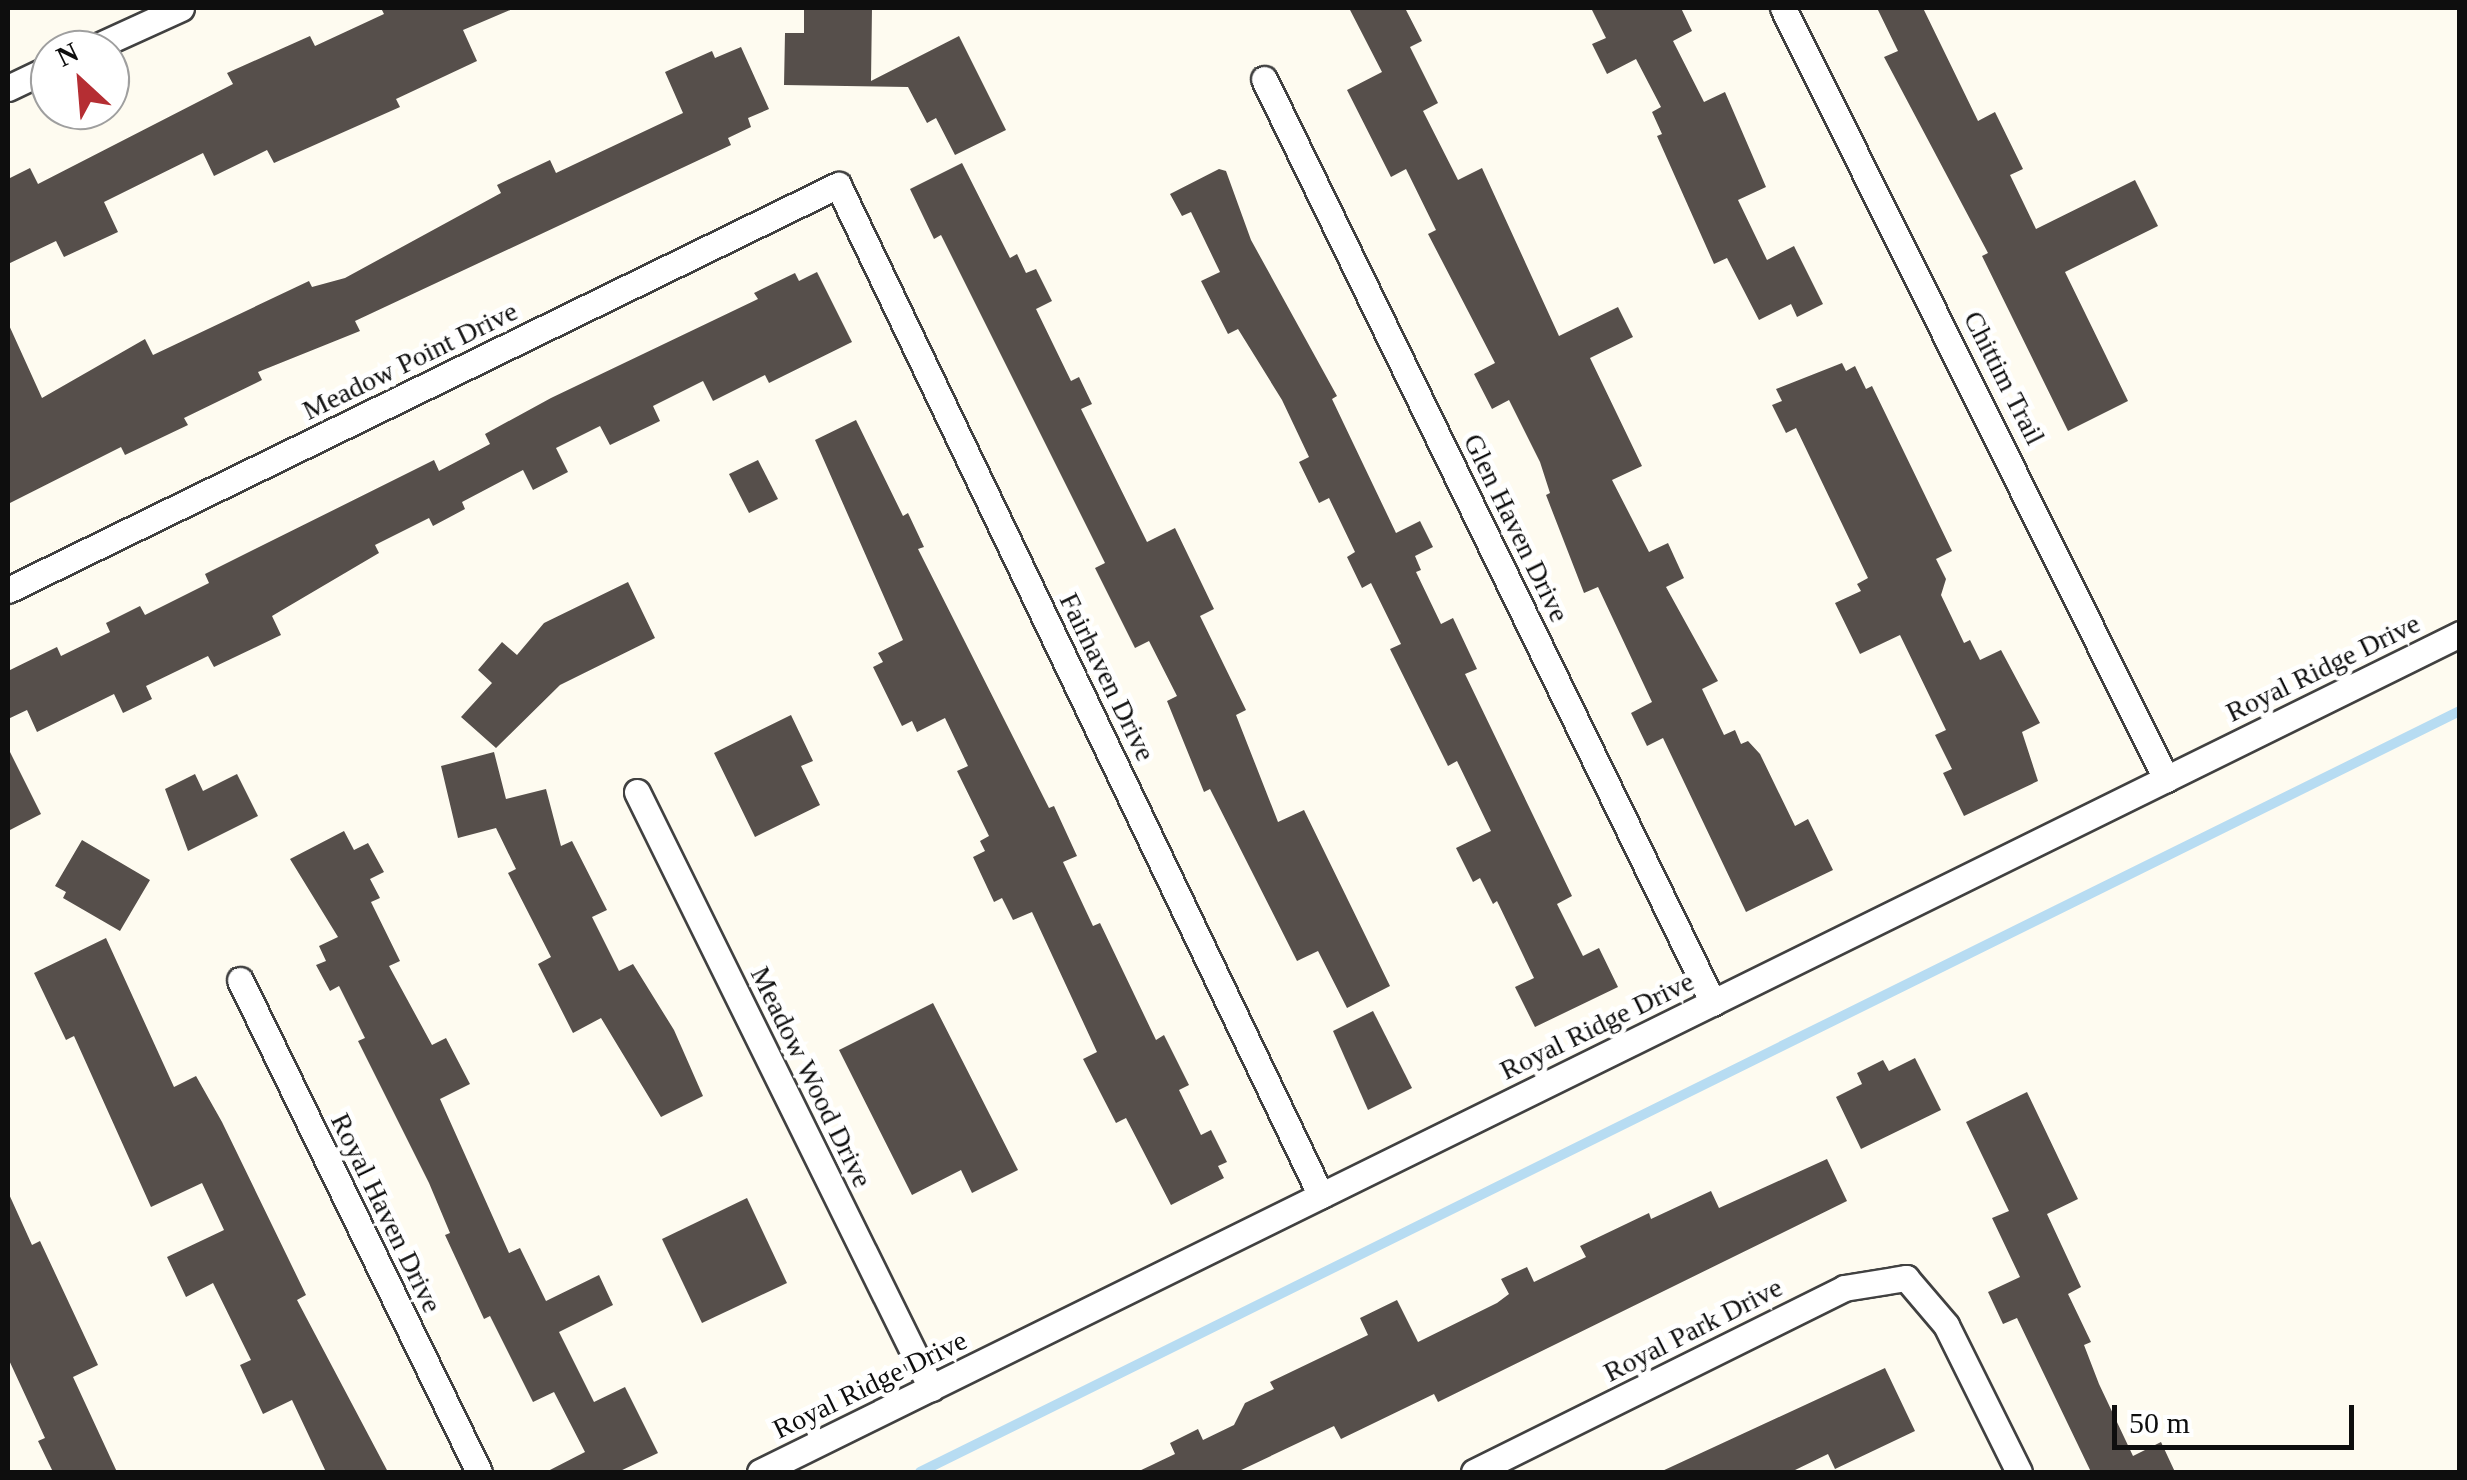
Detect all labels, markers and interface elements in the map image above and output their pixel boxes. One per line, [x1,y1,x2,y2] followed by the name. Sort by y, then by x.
[30,30,130,130] north arrow
[52,36,83,73] text: N
[297,294,523,428] street label: Meadow Point Drive
[1956,305,2052,451] street label: Chittim Trail
[1456,428,1576,628] street label: Glen Haven Drive
[1052,588,1162,766] street label: Fairhaven Drive
[2221,607,2425,729] street label: Royal Ridge Drive
[743,961,879,1193] street label: Meadow Wood Drive
[1495,965,1699,1087] street label: Royal Ridge Drive
[323,1108,449,1318] street label: Royal Haven Drive
[1598,1271,1788,1389] street label: Royal Park Drive
[768,1324,972,1446] street label: Royal Ridge Drive
[2117,1385,2360,1447] scale bar
[2129,1406,2190,1439] text: 50 m

